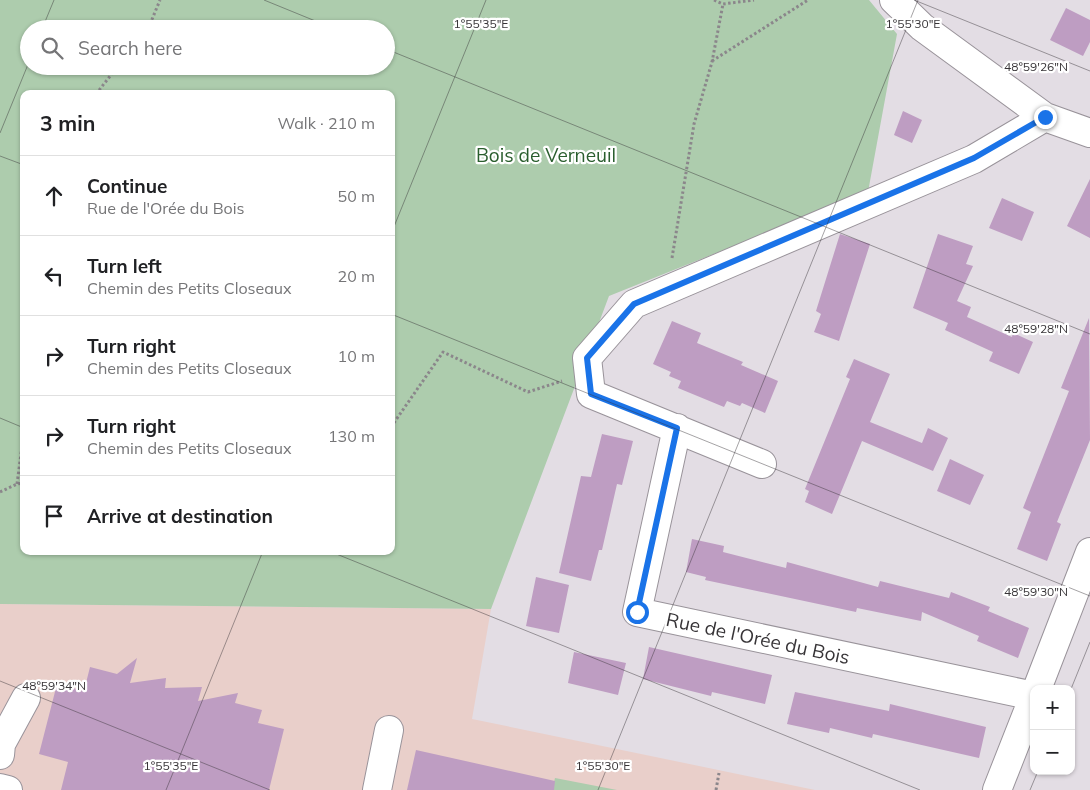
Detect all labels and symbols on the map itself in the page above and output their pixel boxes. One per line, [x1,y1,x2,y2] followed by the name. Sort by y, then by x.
[454,16,508,31] text: 1°55'35"E
[886,16,940,31] text: 1°55'30"E
[1004,59,1068,74] text: 48°59'26"N
[1034,106,1057,129] route end
[476,143,616,167] park label: Bois de Verneuil
[1004,321,1068,336] text: 48°59'28"N
[1004,584,1068,599] text: 48°59'30"N
[626,601,649,624] route start
[664,607,852,669] street label: Rue de l'Orée du Bois
[22,678,86,693] text: 48°59'34"N
[144,758,198,773] text: 1°55'35"E
[576,758,630,773] text: 1°55'30"E

